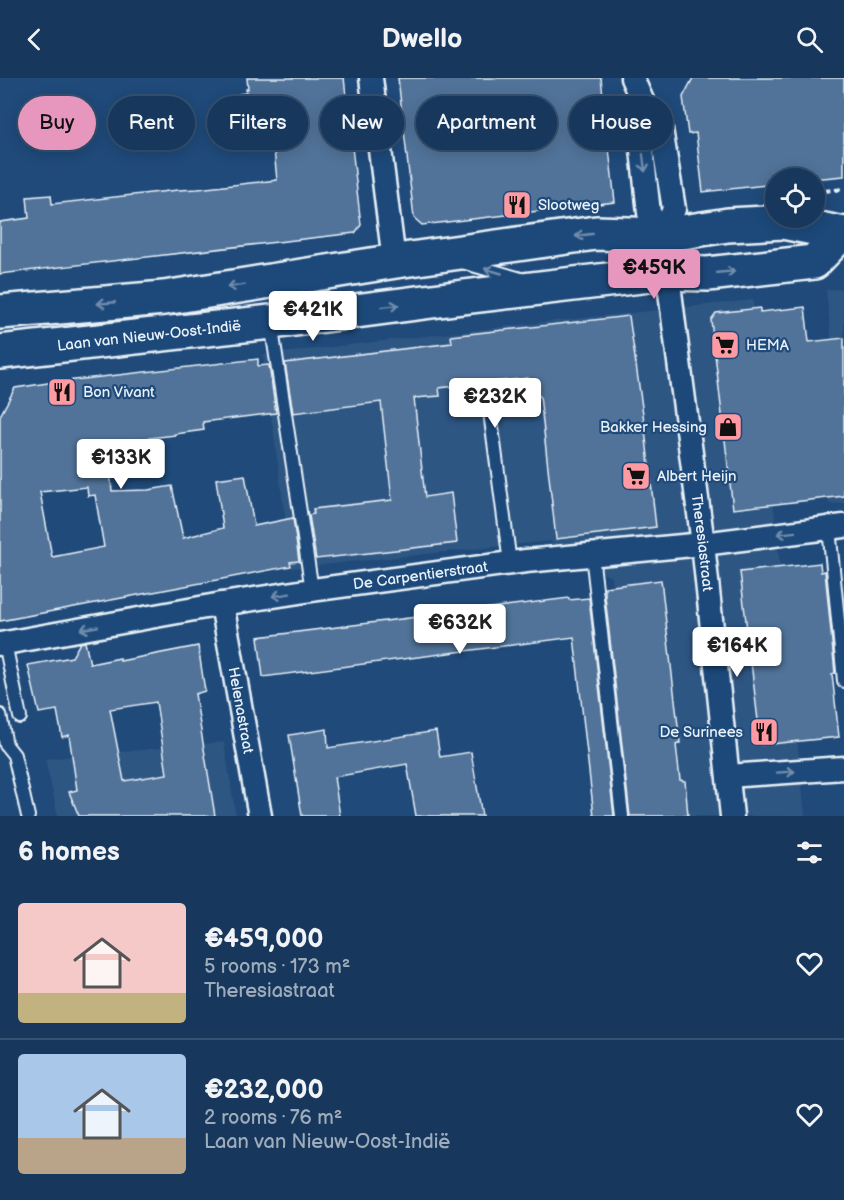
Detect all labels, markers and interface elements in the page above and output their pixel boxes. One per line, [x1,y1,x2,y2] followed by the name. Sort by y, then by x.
[18,23,51,56] icon: back
[382,23,462,55] text: Dwello
[793,23,826,56] icon: search
[18,96,96,150] chip: Buy
[108,96,195,150] chip: Rent
[207,96,308,150] chip: Filters
[320,96,404,150] chip: New
[416,96,557,150] chip: Apartment
[569,96,673,150] chip: House
[638,153,649,173] one-way arrow
[765,168,825,228] map controls
[765,168,825,228] button: locate
[501,189,533,221] restaurant icon: Slootweg
[538,196,599,215] place label: Slootweg
[575,229,595,240] one-way arrow
[612,249,696,300] pin: €459K
[622,256,686,280] text: €459K
[484,265,503,276] one-way arrow
[715,266,735,277] one-way arrow
[226,281,246,292] one-way arrow
[271,291,355,342] pin: €421K
[96,298,116,309] one-way arrow
[283,298,343,322] text: €421K
[380,301,400,312] one-way arrow
[56,316,242,355] street label: Laan van Nieuw-Oost-Indië
[709,329,741,361] supermarket icon: HEMA
[746,336,790,355] place label: HEMA
[46,376,78,408] restaurant icon: Bon Vivant
[453,378,537,429] pin: €232K
[83,383,155,402] place label: Bon Vivant
[463,385,527,409] text: €232K
[712,411,744,443] shop icon: Bakker Hessing
[600,418,707,437] place label: Bakker Hessing
[79,439,163,490] pin: €133K
[91,446,151,470] text: €133K
[620,460,652,492] supermarket icon: Albert Heijn
[657,467,737,486] place label: Albert Heijn
[687,493,718,593] street label: Theresiastraat
[777,528,796,539] one-way arrow
[352,557,489,594] street label: De Carpentierstraat
[272,590,292,601] one-way arrow
[418,604,502,655] pin: €632K
[428,611,492,635] text: €632K
[80,623,99,634] one-way arrow
[695,627,779,678] pin: €164K
[707,634,768,658] text: €164K
[224,665,258,756] street label: Helenastraat
[748,716,780,748] restaurant icon: De Surinees
[660,723,744,742] place label: De Surinees
[775,767,795,778] one-way arrow
[793,836,826,869] icon: filters
[18,837,120,868] text: 6 homes
[204,924,324,955] text: €459,000
[66,927,138,999] icon: home
[793,947,826,980] icon: heart
[204,955,350,979] text: 5 rooms · 173 m²
[204,979,335,1003] text: Theresiastraat
[204,1075,324,1106] text: €232,000
[66,1078,138,1150] icon: home
[793,1098,826,1131] icon: heart
[204,1106,342,1130] text: 2 rooms · 76 m²
[204,1130,450,1154] text: Laan van Nieuw-Oost-Indië

